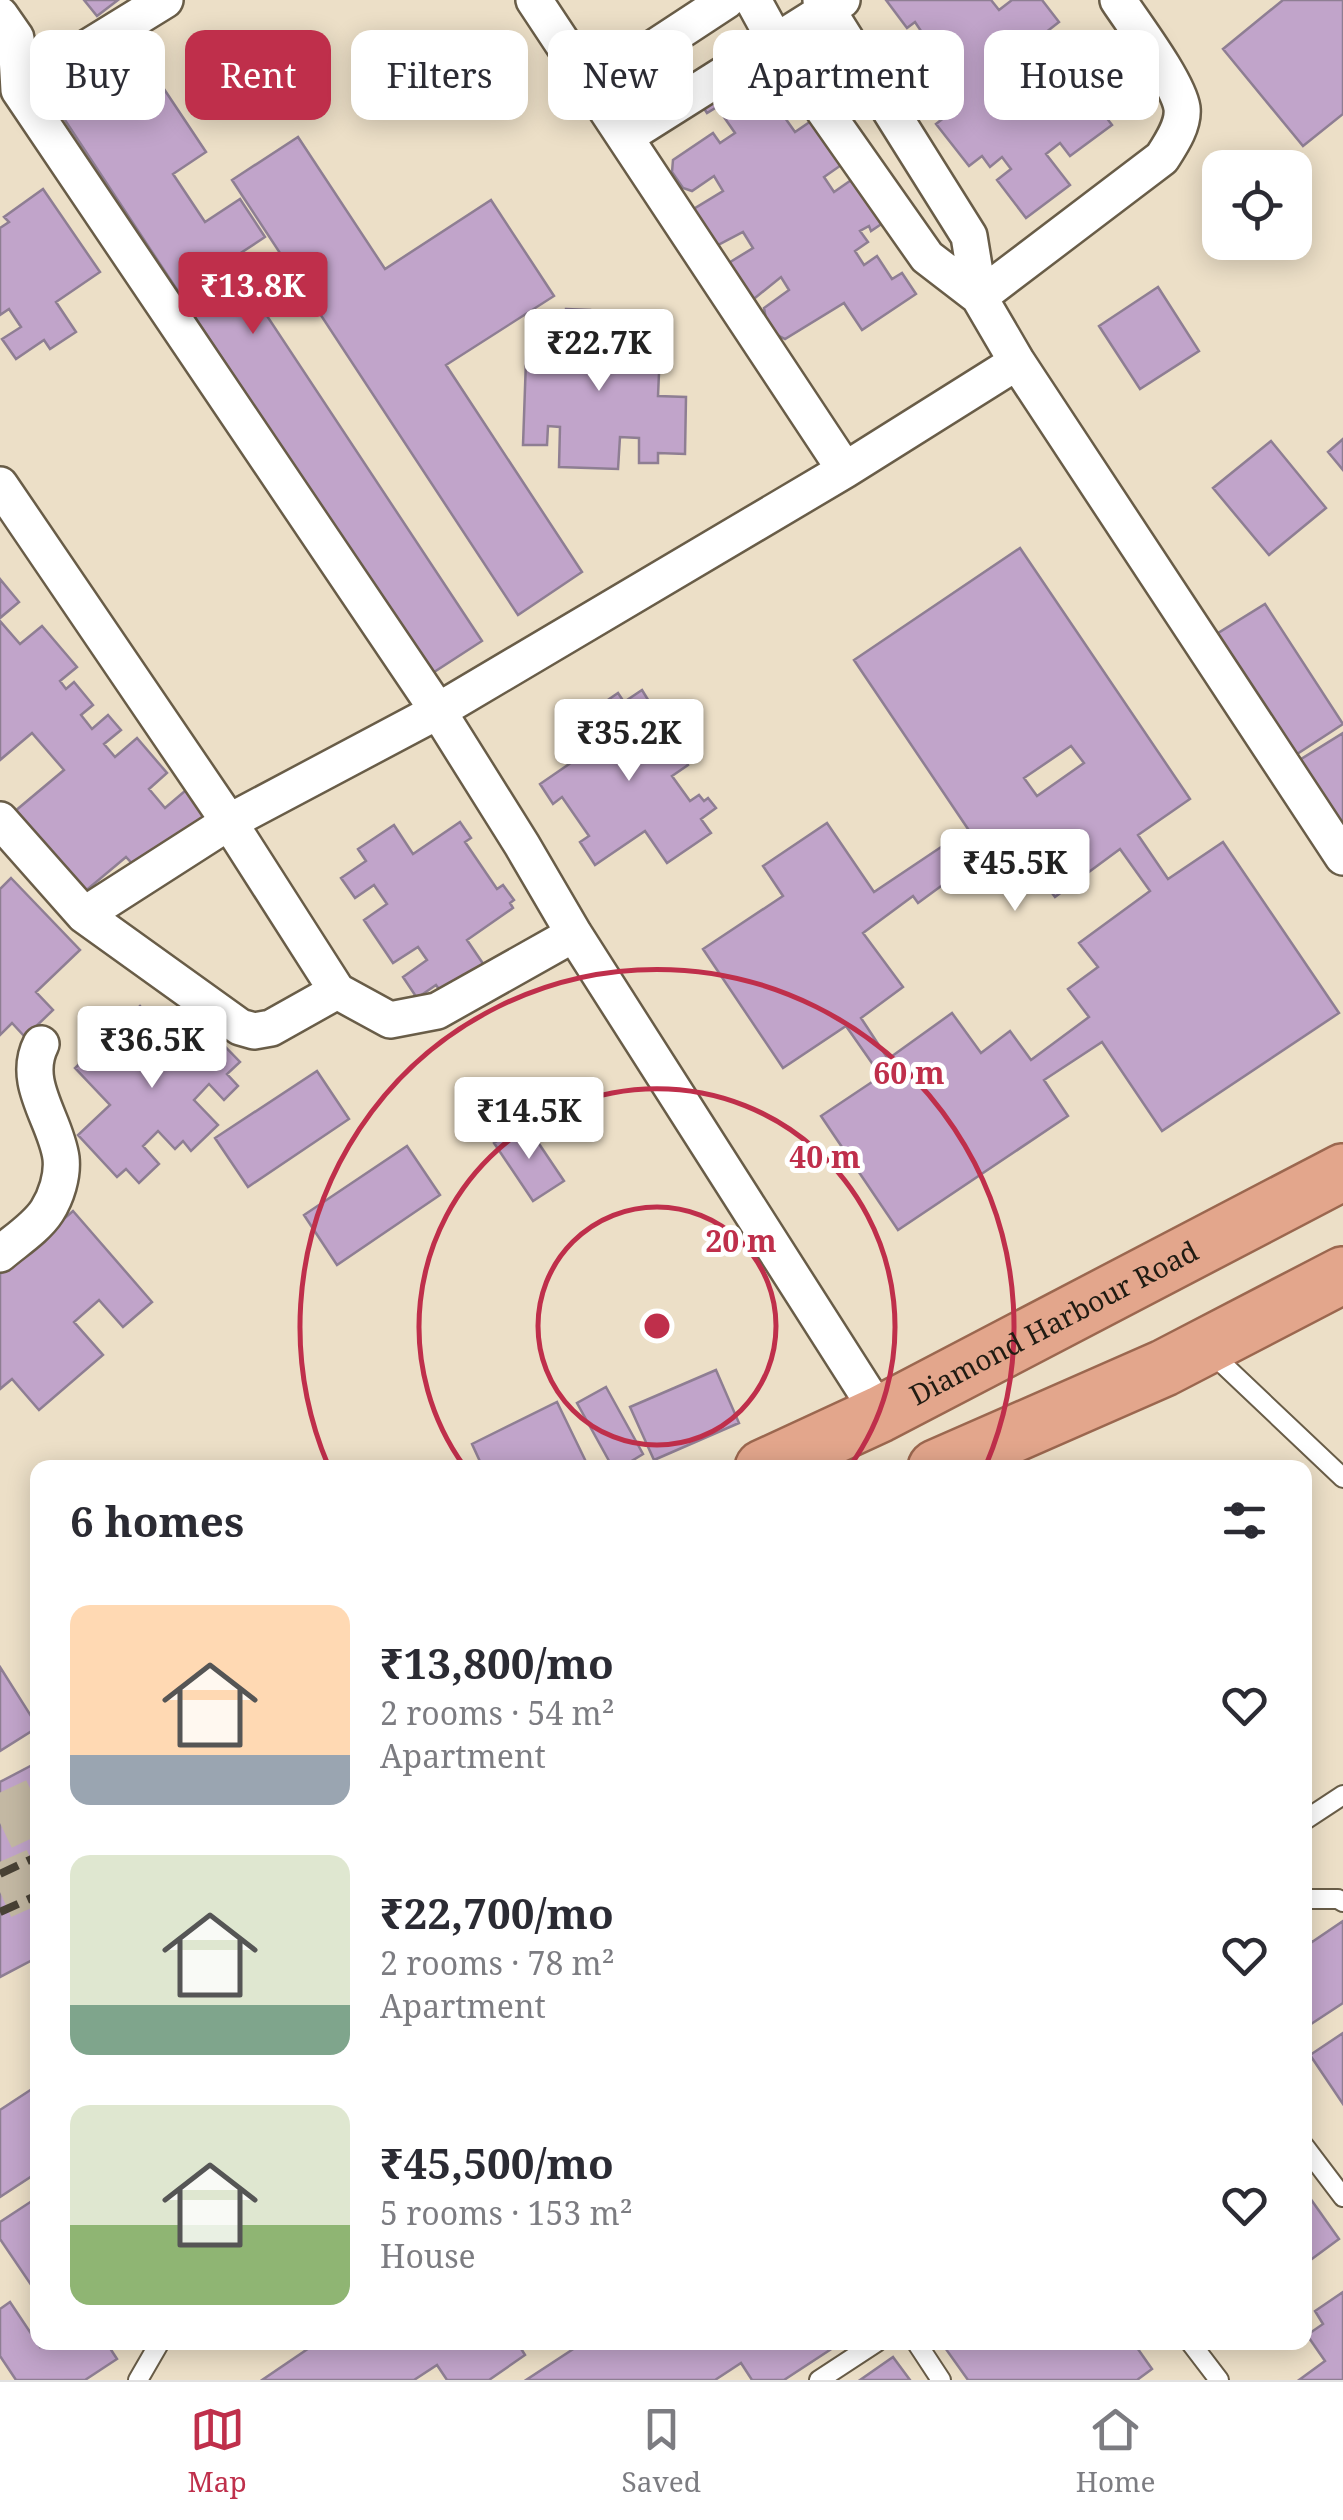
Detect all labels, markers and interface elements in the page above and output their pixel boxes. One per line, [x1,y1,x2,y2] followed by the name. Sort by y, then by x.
[30,30,165,120] chip: Buy
[185,30,331,120] chip: Rent
[351,30,528,120] chip: Filters
[548,30,693,120] chip: New
[713,30,964,120] chip: Apartment
[984,30,1159,120] chip: House
[1202,150,1312,260] map controls
[1202,150,1312,260] button: locate
[172,252,334,337] pin: ₹13.8K
[200,263,306,306] text: ₹13.8K
[518,309,680,394] pin: ₹22.7K
[546,320,652,363] text: ₹22.7K
[548,699,710,784] pin: ₹35.2K
[576,710,682,753] text: ₹35.2K
[934,829,1096,914] pin: ₹45.5K
[962,840,1068,883] text: ₹45.5K
[71,1006,233,1091] pin: ₹36.5K
[99,1017,205,1060] text: ₹36.5K
[873,1052,945,1093] text: 60 m
[448,1077,610,1162] pin: ₹14.5K
[476,1088,582,1131] text: ₹14.5K
[789,1136,861,1177] text: 40 m
[705,1220,777,1261] text: 20 m
[903,1231,1204,1413] street label: Diamond Harbour Road
[639,1308,675,1344] centre of rings
[70,1492,244,1549] text: 6 homes
[1217,1493,1272,1548] icon: filters
[380,1634,614,1691] text: ₹13,800/mo
[150,1645,270,1765] icon: home
[1217,1678,1272,1733] icon: heart
[380,1691,615,1734] text: 2 rooms · 54 m²
[380,1734,546,1777] text: Apartment
[380,1884,614,1941] text: ₹22,700/mo
[150,1895,270,2015] icon: home
[1217,1928,1272,1983] icon: heart
[380,1941,615,1984] text: 2 rooms · 78 m²
[380,1984,546,2027] text: Apartment
[380,2134,614,2191] text: ₹45,500/mo
[150,2145,270,2265] icon: home
[1217,2178,1272,2233] icon: heart
[380,2191,633,2234] text: 5 rooms · 153 m²
[380,2234,476,2277] text: House
[187,2402,247,2500] tab: Map
[622,2402,701,2500] tab: Saved
[1076,2402,1156,2500] tab: Home

